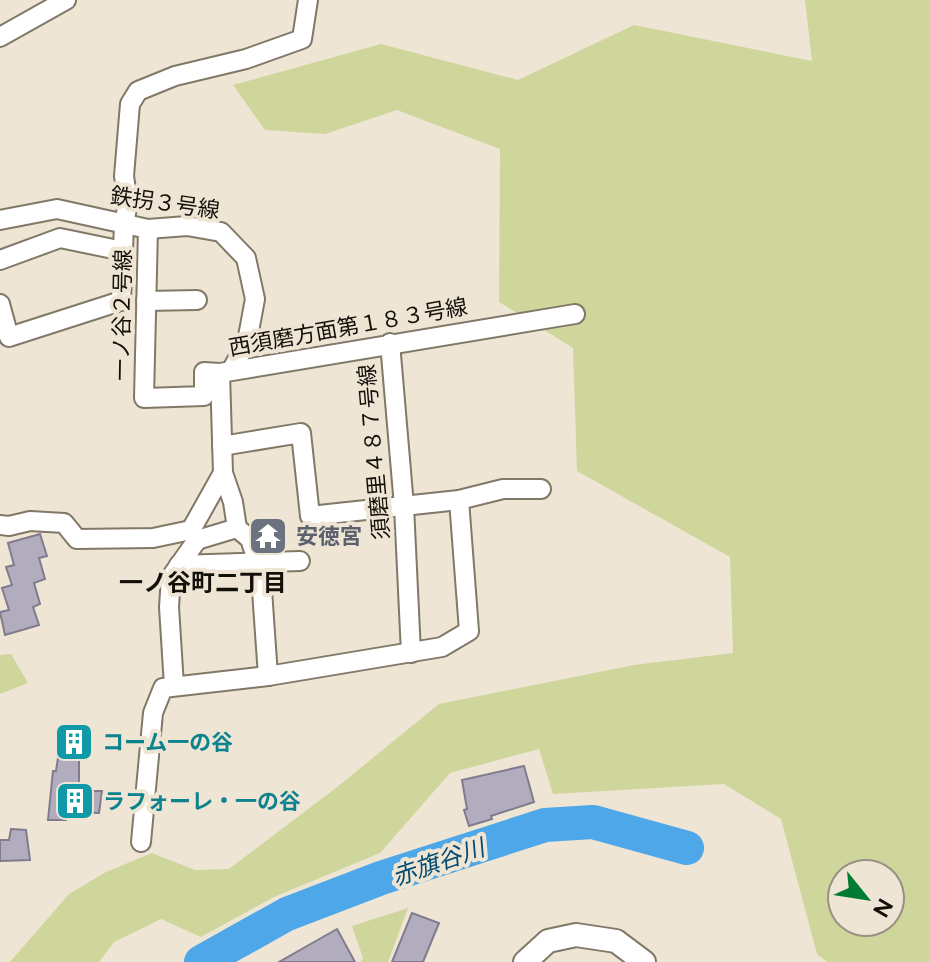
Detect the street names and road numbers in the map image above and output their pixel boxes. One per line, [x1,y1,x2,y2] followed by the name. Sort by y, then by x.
[109,182,221,224] street label: 鉄拐３号線
[107,249,137,381] street label: 一ノ谷２号線
[226,293,470,361] street label: 西須磨方面第１８３号線
[353,363,395,541] street label: 須磨里４８７号線

